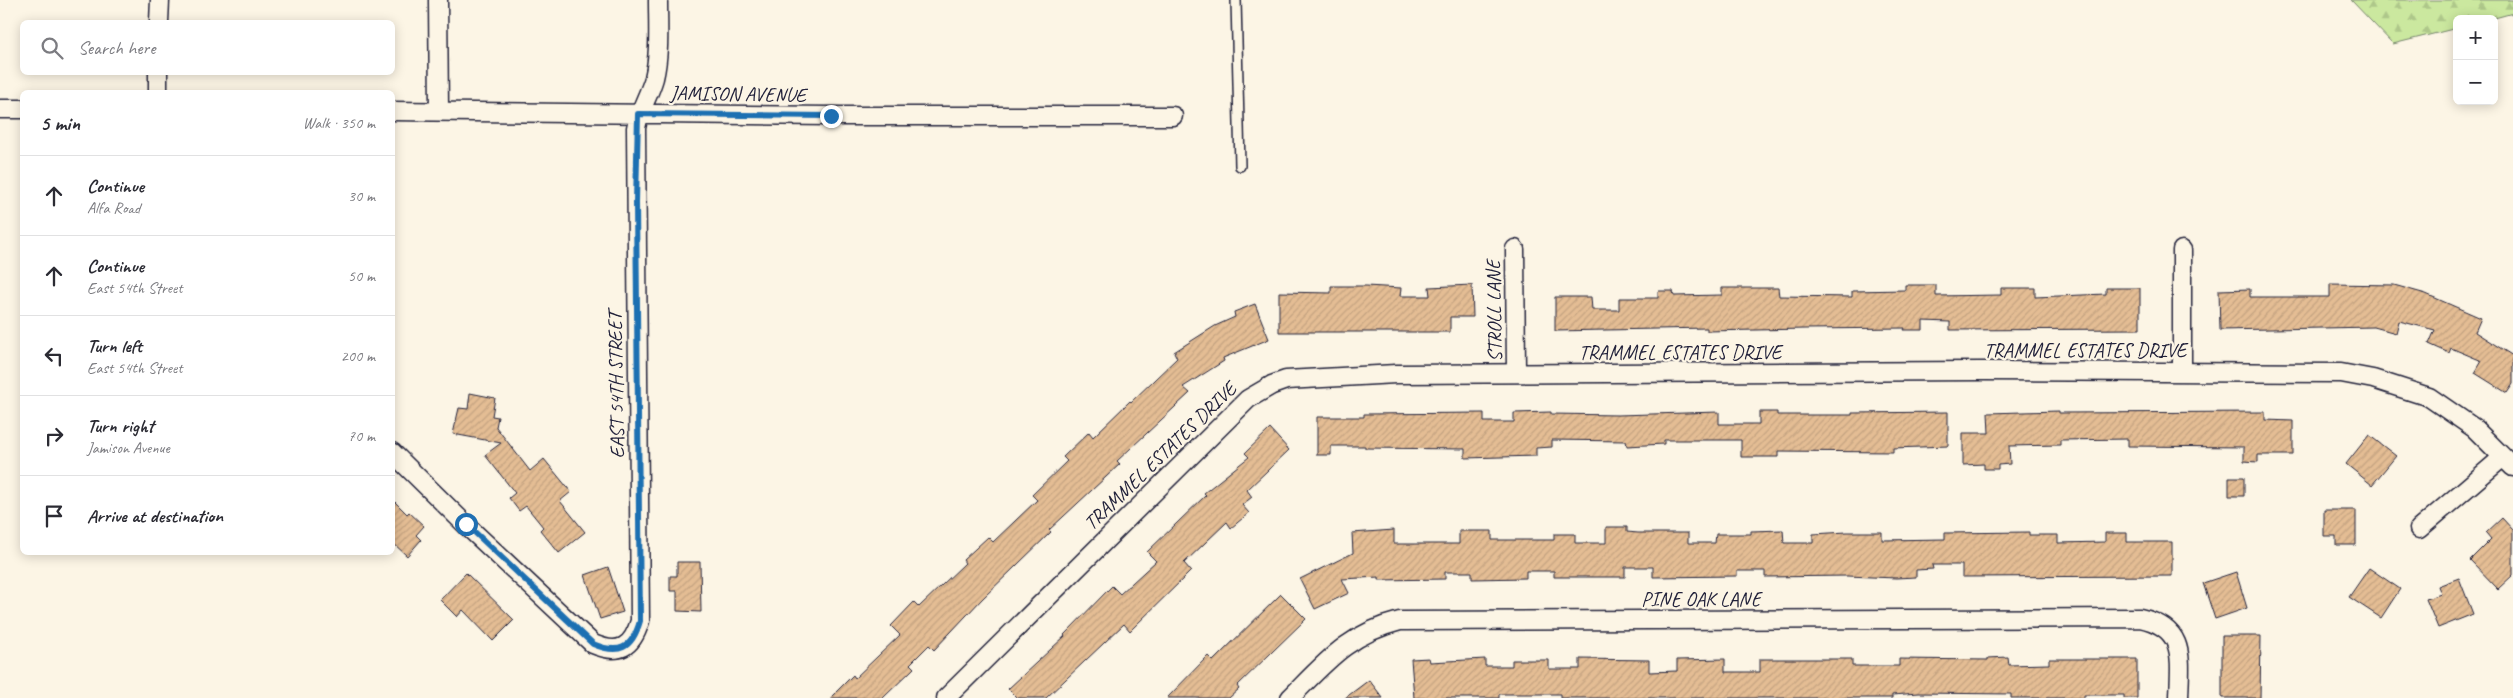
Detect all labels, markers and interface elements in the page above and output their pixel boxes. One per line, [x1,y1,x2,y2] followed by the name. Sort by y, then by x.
[2453,15,2498,105] map controls
[2453,15,2498,60] button: +
[20,20,395,75] search box
[38,34,66,62] icon: search
[78,36,155,60] text: Search here
[2453,60,2498,105] button: −
[669,80,809,108] street label: JAMISON AVENUE
[820,105,843,128] route end
[40,110,80,136] text: 5 min
[303,113,375,133] text: Walk · 350 m
[87,174,144,198] text: Continue
[40,182,68,210] icon: ahead
[348,186,375,206] text: 30 m
[87,198,140,218] text: Alfa Road
[87,254,144,278] text: Continue
[1481,257,1507,362] street label: STROLL LANE
[40,262,68,290] icon: ahead
[348,266,375,286] text: 50 m
[87,278,182,298] text: East 54th Street
[602,307,630,458] street label: EAST 54TH STREET
[87,334,142,358] text: Turn left
[1984,338,2189,363] street label: TRAMMEL ESTATES DRIVE
[1579,340,1784,365] street label: TRAMMEL ESTATES DRIVE
[40,342,68,370] icon: left
[341,346,375,366] text: 200 m
[87,358,182,378] text: East 54th Street
[1078,375,1243,535] street label: TRAMMEL ESTATES DRIVE
[87,414,154,438] text: Turn right
[40,422,68,450] icon: right
[348,426,375,446] text: 70 m
[87,438,170,458] text: Jamison Avenue
[40,502,68,530] icon: arrive
[87,504,223,528] text: Arrive at destination
[455,513,478,536] route start
[1641,587,1764,612] street label: PINE OAK LANE

